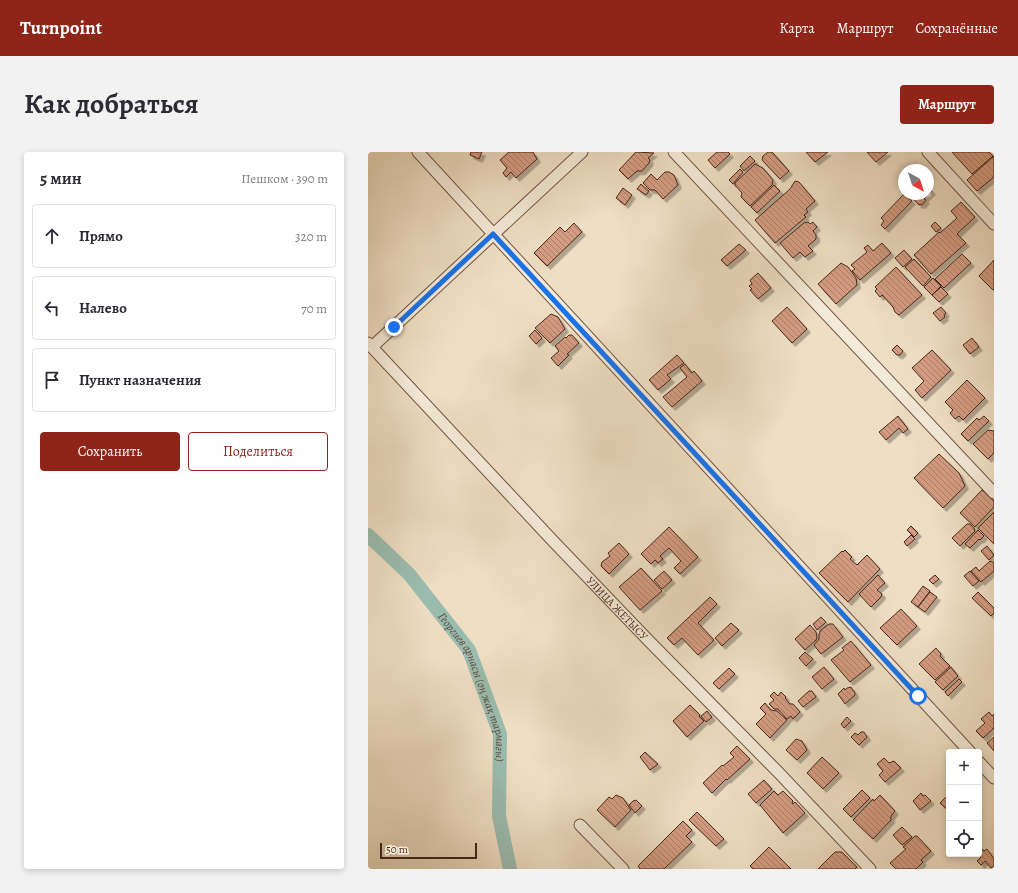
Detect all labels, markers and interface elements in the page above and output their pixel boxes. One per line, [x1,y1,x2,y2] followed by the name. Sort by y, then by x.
[20,15,102,41] text: Turnpoint
[780,19,815,38] text: Карта
[837,19,893,38] text: Маршрут
[915,19,998,38] text: Сохранённые
[24,85,199,123] text: Как добраться
[900,85,994,124] button: Маршрут
[898,164,934,200] north arrow
[40,167,82,190] text: 5 мин
[241,170,328,187] text: Пешком · 390 m
[41,225,63,247] icon: ahead
[79,226,123,246] text: Прямо
[295,228,327,245] text: 320 m
[41,297,63,319] icon: left
[79,298,127,318] text: Налево
[301,300,327,317] text: 70 m
[385,318,403,336] route end
[41,369,63,391] icon: arrive
[79,370,201,390] text: Пункт назначения
[40,432,180,471] button: Сохранить
[188,432,328,471] button: Поделиться
[583,573,652,644] street label: УЛИЦА ЖЕТЫСУ
[434,609,508,762] water label: Георгиев арнасы (оң жақ тармағы)
[909,687,927,705] route start
[946,749,982,857] map controls
[946,749,982,785] button: +
[946,785,982,821] button: −
[946,821,982,857] button: locate
[380,841,477,860] scale bar
[386,842,408,857] text: 50 m

